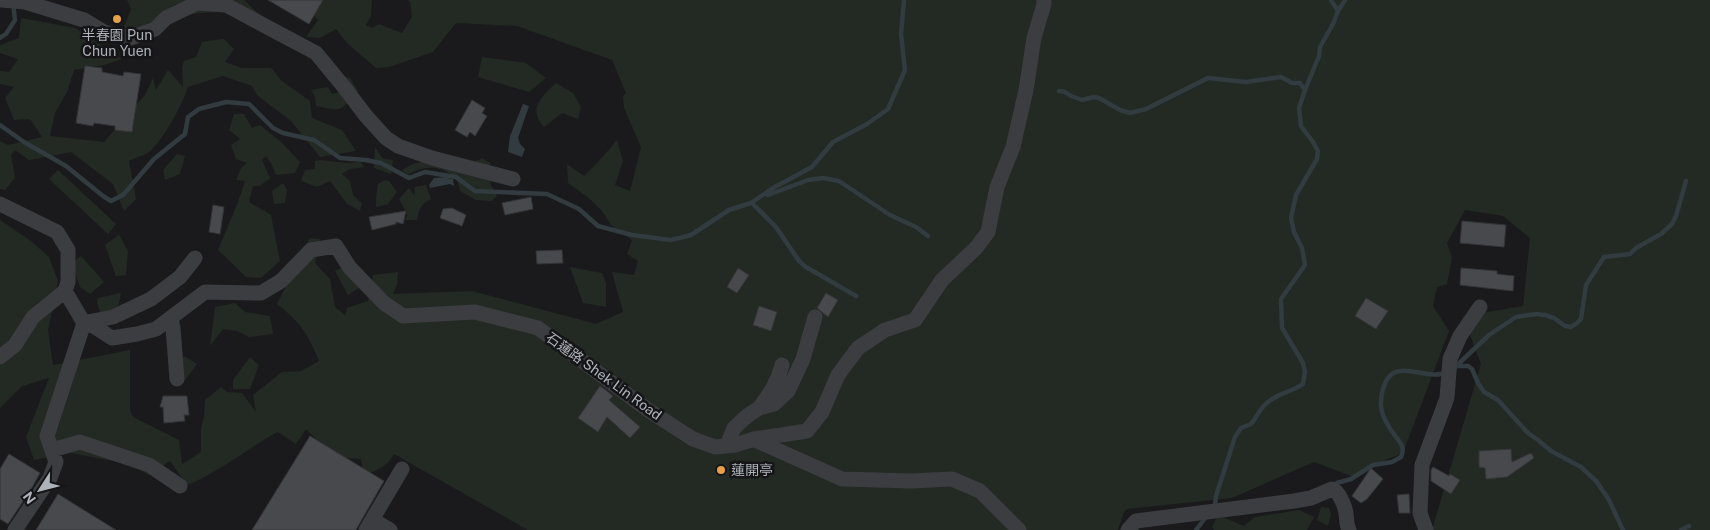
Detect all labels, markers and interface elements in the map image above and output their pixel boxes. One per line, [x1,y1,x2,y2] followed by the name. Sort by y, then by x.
[111,13,123,25] marker: 半春園 Pun Chun Yuen
[82,27,152,59] place label: 半春園 Pun Chun Yuen
[543,329,665,423] street label: 石蓮路 Shek Lin Road
[731,462,773,478] place label: 蓮開亭
[715,464,727,476] marker: 蓮開亭
[15,465,65,515] north arrow
[20,489,39,507] text: N

